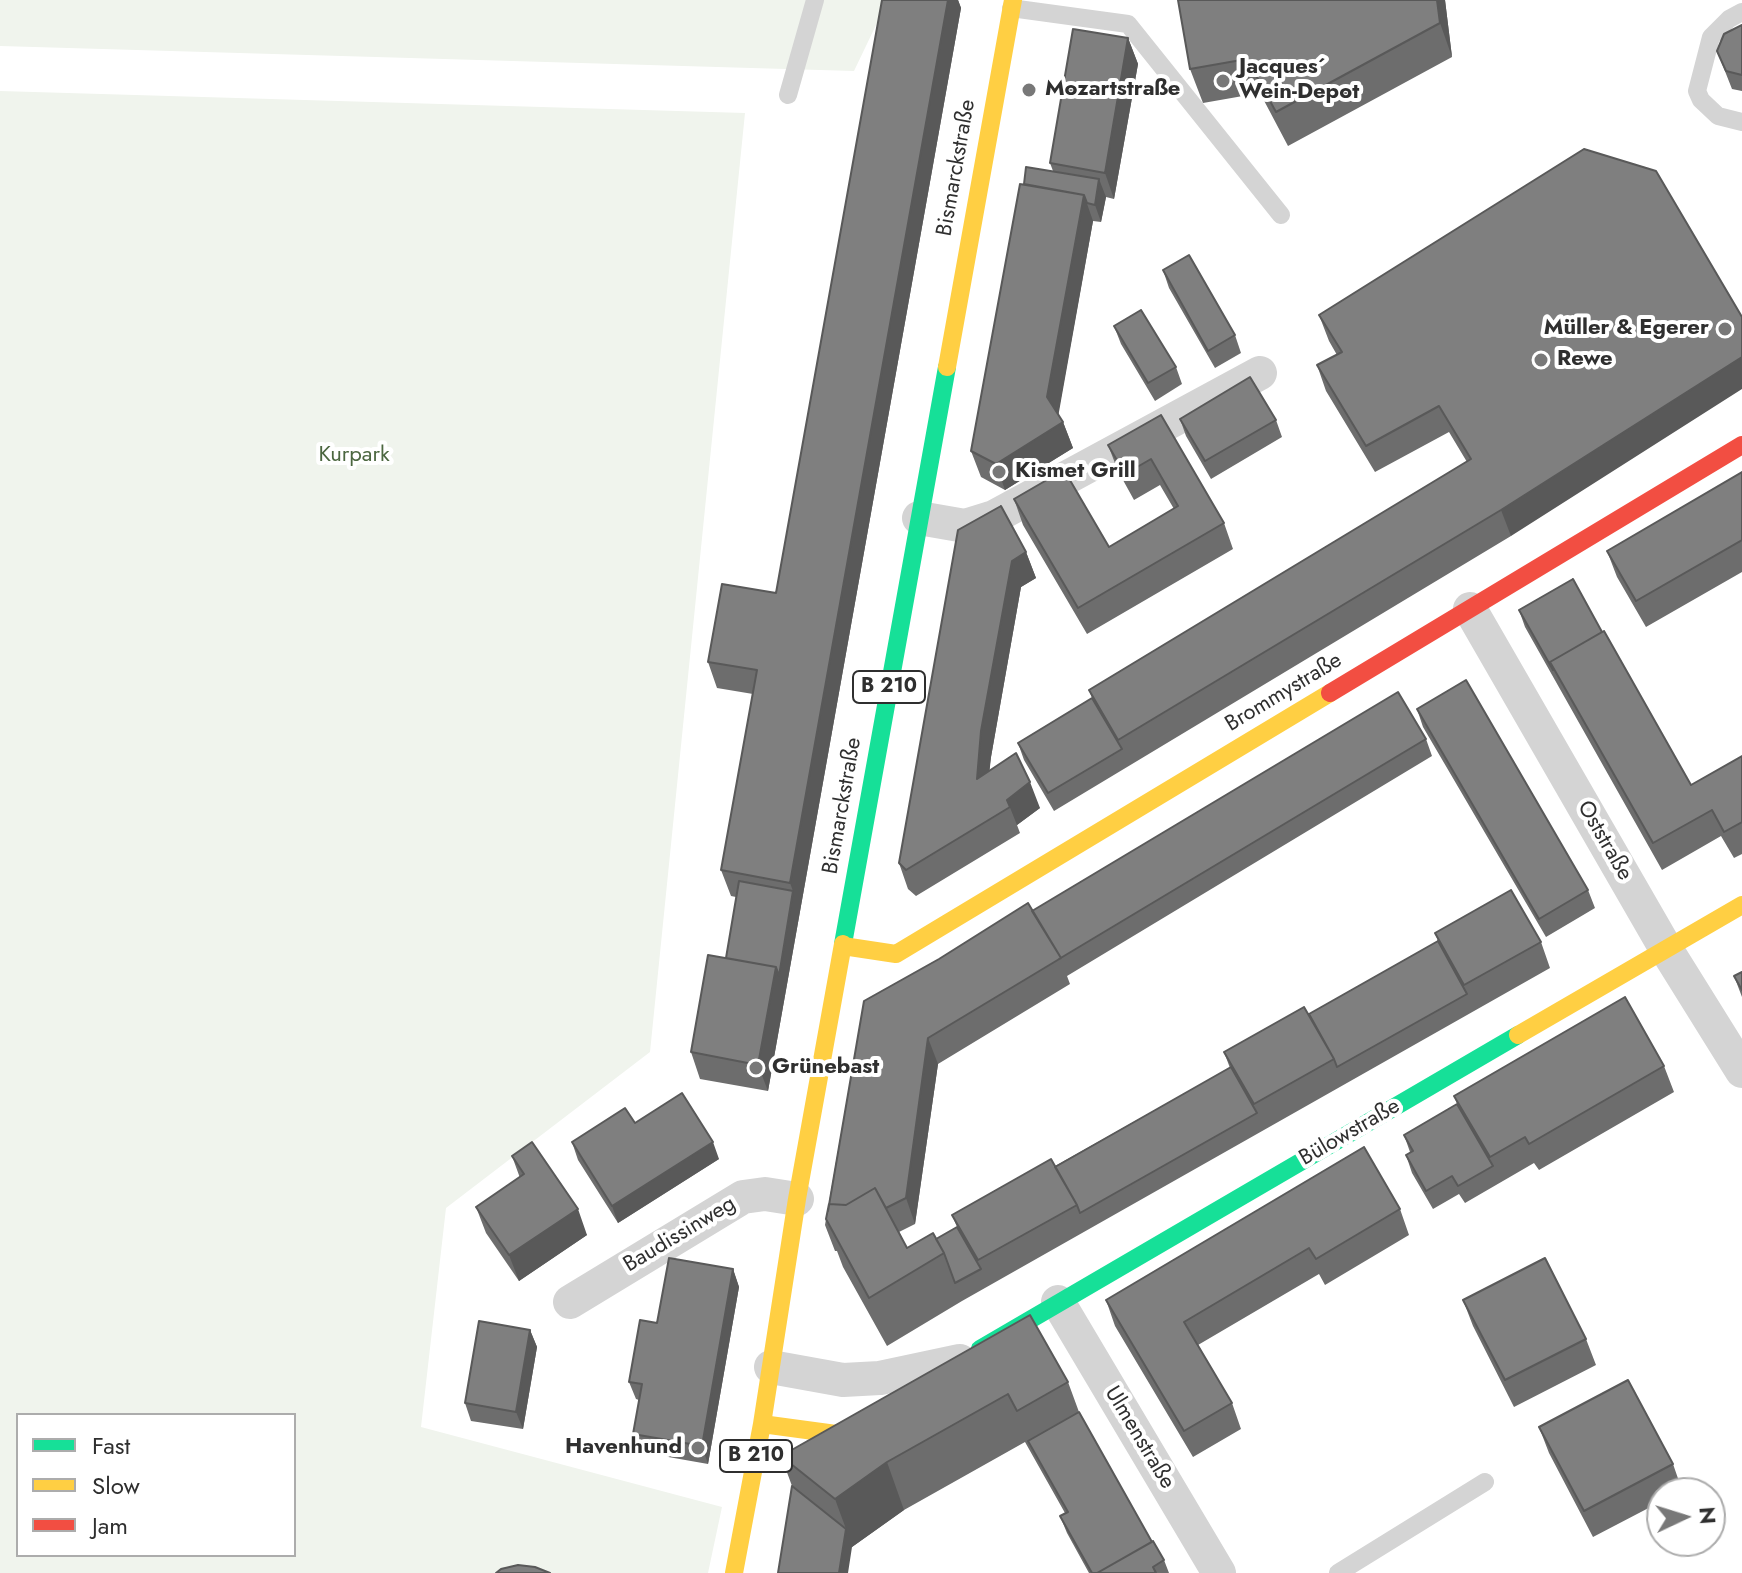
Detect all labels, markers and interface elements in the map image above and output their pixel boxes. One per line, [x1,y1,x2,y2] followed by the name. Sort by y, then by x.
[1239,55,1359,106] place label: Jacques´ Wein-Depot
[1214,72,1232,90] marker: Jacques´ Wein-Depot
[1045,77,1180,103] place label: Mozartstraße
[1020,81,1038,99] marker: Mozartstraße
[932,98,982,238] street label: Bismarckstraße
[1544,316,1709,342] place label: Müller & Egerer
[1716,320,1734,338] marker: Müller & Egerer
[1557,347,1613,373] place label: Rewe
[1532,351,1550,369] marker: Rewe
[318,443,390,469] park label: Kurpark
[1015,459,1136,485] place label: Kismet Grill
[990,463,1008,481] marker: Kismet Grill
[1221,648,1347,738] street label: Brommystraße
[853,671,925,703] road number: B 210
[818,736,868,876] street label: Bismarckstraße
[1571,796,1637,886] street label: Oststraße
[772,1055,879,1081] place label: Grünebast
[747,1059,765,1077] marker: Grünebast
[1295,1094,1405,1172] street label: Bülowstraße
[619,1191,741,1279] street label: Baudissinweg
[1098,1382,1180,1494] street label: Ulmenstraße
[16,1413,296,1557] legend
[92,1428,130,1463] text: Fast
[565,1435,682,1461] place label: Havenhund
[689,1439,707,1457] marker: Havenhund
[720,1440,792,1472] road number: B 210
[92,1468,140,1503] text: Slow
[1646,1477,1726,1557] north arrow
[1691,1506,1725,1525] text: N
[92,1508,128,1543] text: Jam

